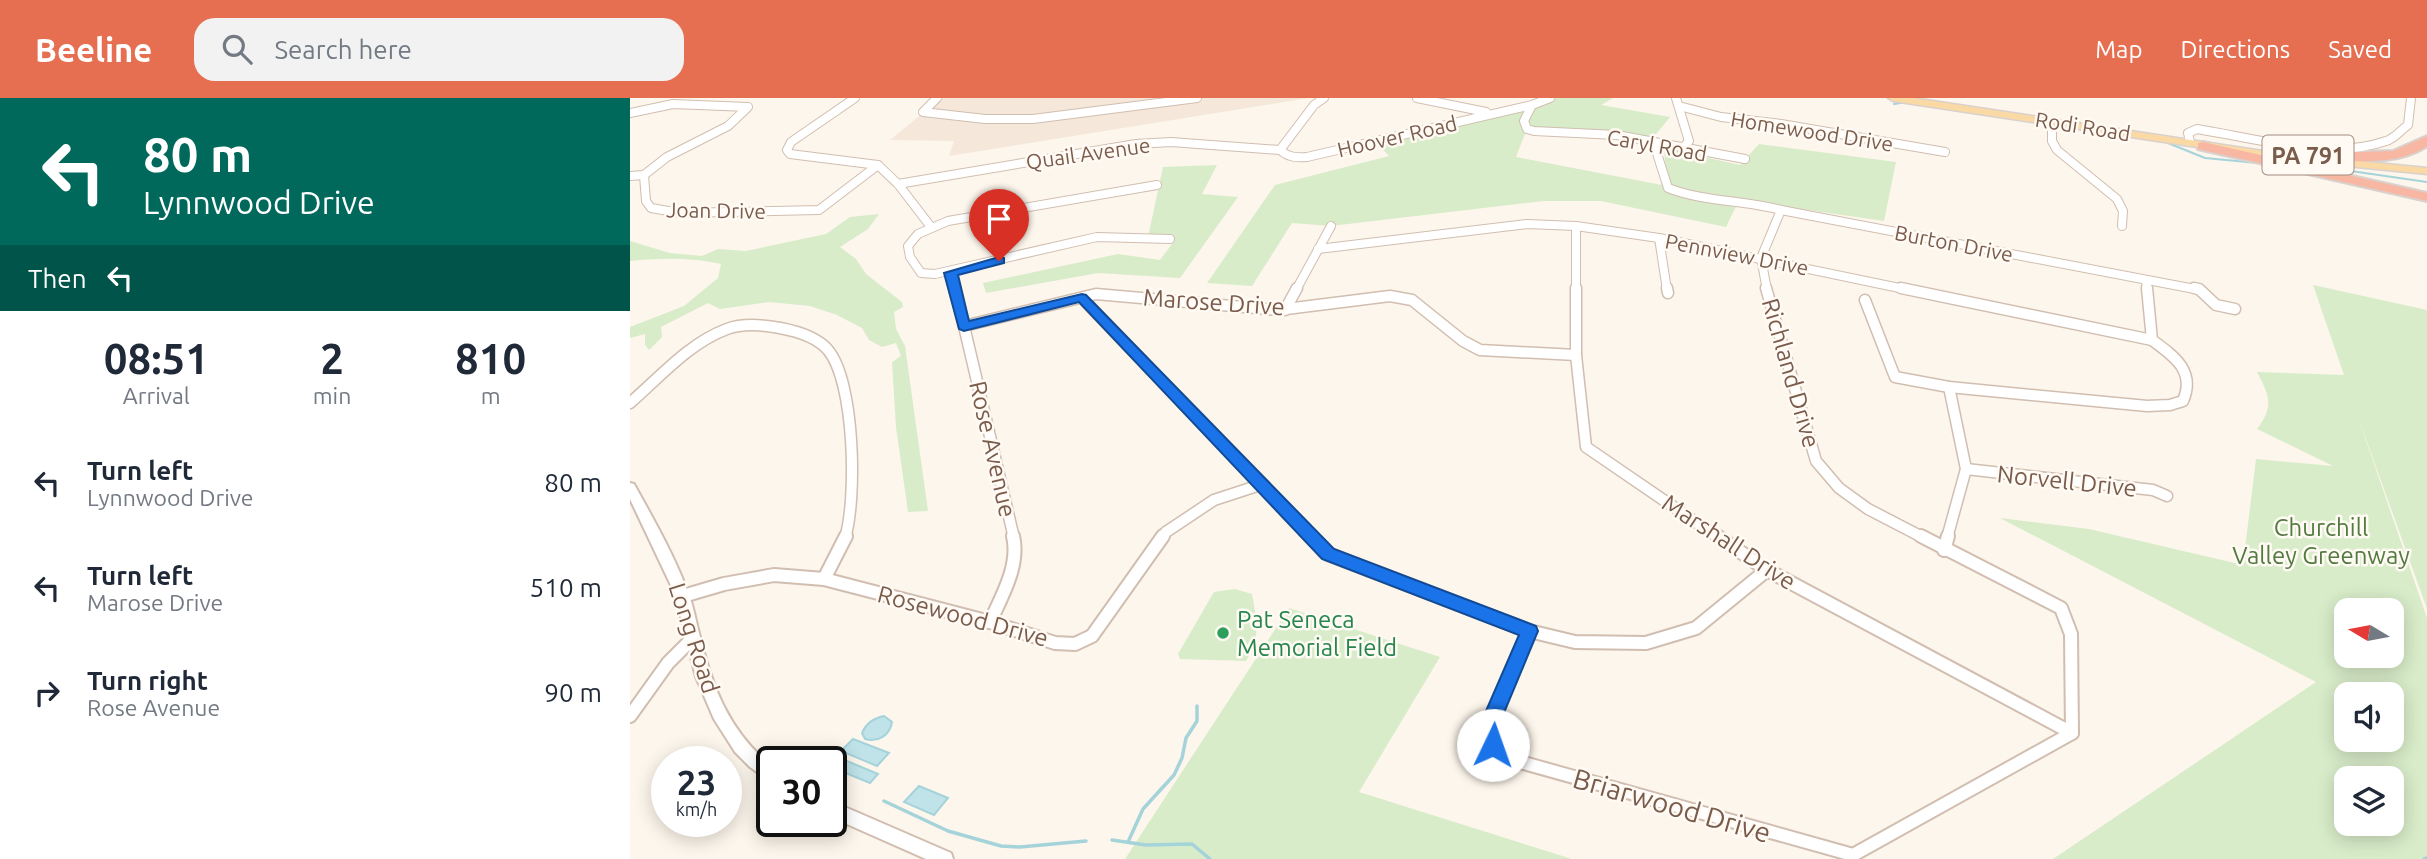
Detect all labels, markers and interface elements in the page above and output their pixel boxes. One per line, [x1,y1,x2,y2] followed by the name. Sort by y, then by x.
[194,18,684,81] search box
[218,30,256,68] icon: search
[35,31,152,68] text: Beeline
[274,35,412,64] text: Search here
[2095,36,2142,63] text: Map
[2180,36,2290,63] text: Directions
[2328,36,2392,63] text: Saved
[1729,106,1895,156] street label: Homewood Drive
[2034,107,2132,145] street label: Rodi Road
[1335,111,1459,161] street label: Hoover Road
[1605,124,1709,166] street label: Caryl Road
[28,126,119,217] icon: left
[143,126,252,181] text: 80 m
[1024,132,1152,174] street label: Quail Avenue
[2262,136,2354,174] road number: PA 791
[143,184,375,220] text: Lynnwood Drive
[969,189,1029,261] pin
[666,197,766,223] street label: Joan Drive
[980,200,1018,238] icon: arrive
[1893,220,2015,266] street label: Burton Drive
[1663,228,1811,280] street label: Pennview Drive
[101,259,139,297] icon: left
[28,264,87,293] text: Then
[1142,284,1286,320] street label: Marose Drive
[1757,295,1825,451] street label: Richland Drive
[104,335,209,382] text: 08:51
[320,335,344,382] text: 2
[455,335,526,382] text: 810
[964,378,1022,520] street label: Rose Avenue
[123,383,190,408] text: Arrival
[313,383,351,408] text: min
[481,383,501,408] text: m
[87,456,193,485] text: Turn left
[1996,460,2138,502] street label: Norvell Drive
[28,464,66,502] icon: left
[544,468,602,497] text: 80 m
[87,485,254,510] text: Lynnwood Drive
[1657,489,1801,595] street label: Marshall Drive
[2232,514,2410,569] park label: Churchill Valley Greenway
[87,561,193,590] text: Turn left
[28,569,66,607] icon: left
[530,573,602,602] text: 510 m
[663,579,725,697] street label: Long Road
[875,580,1051,652] street label: Rosewood Drive
[87,590,223,615] text: Marose Drive
[2334,598,2404,668] north arrow
[2334,598,2404,836] map controls
[1237,606,1397,661] place label: Pat Seneca Memorial Field
[1215,625,1231,641] marker: Pat Seneca Memorial Field
[87,666,208,695] text: Turn right
[28,674,66,712] icon: right
[544,678,602,707] text: 90 m
[2334,682,2404,752] button: sound
[87,695,220,720] text: Rose Avenue
[1456,708,1530,782] position arrow
[756,746,847,837] speed limit sign: 30
[677,762,716,802] text: 23
[1570,762,1774,848] street label: Briarwood Drive
[2334,766,2404,836] button: layers
[676,799,717,819] text: km/h

